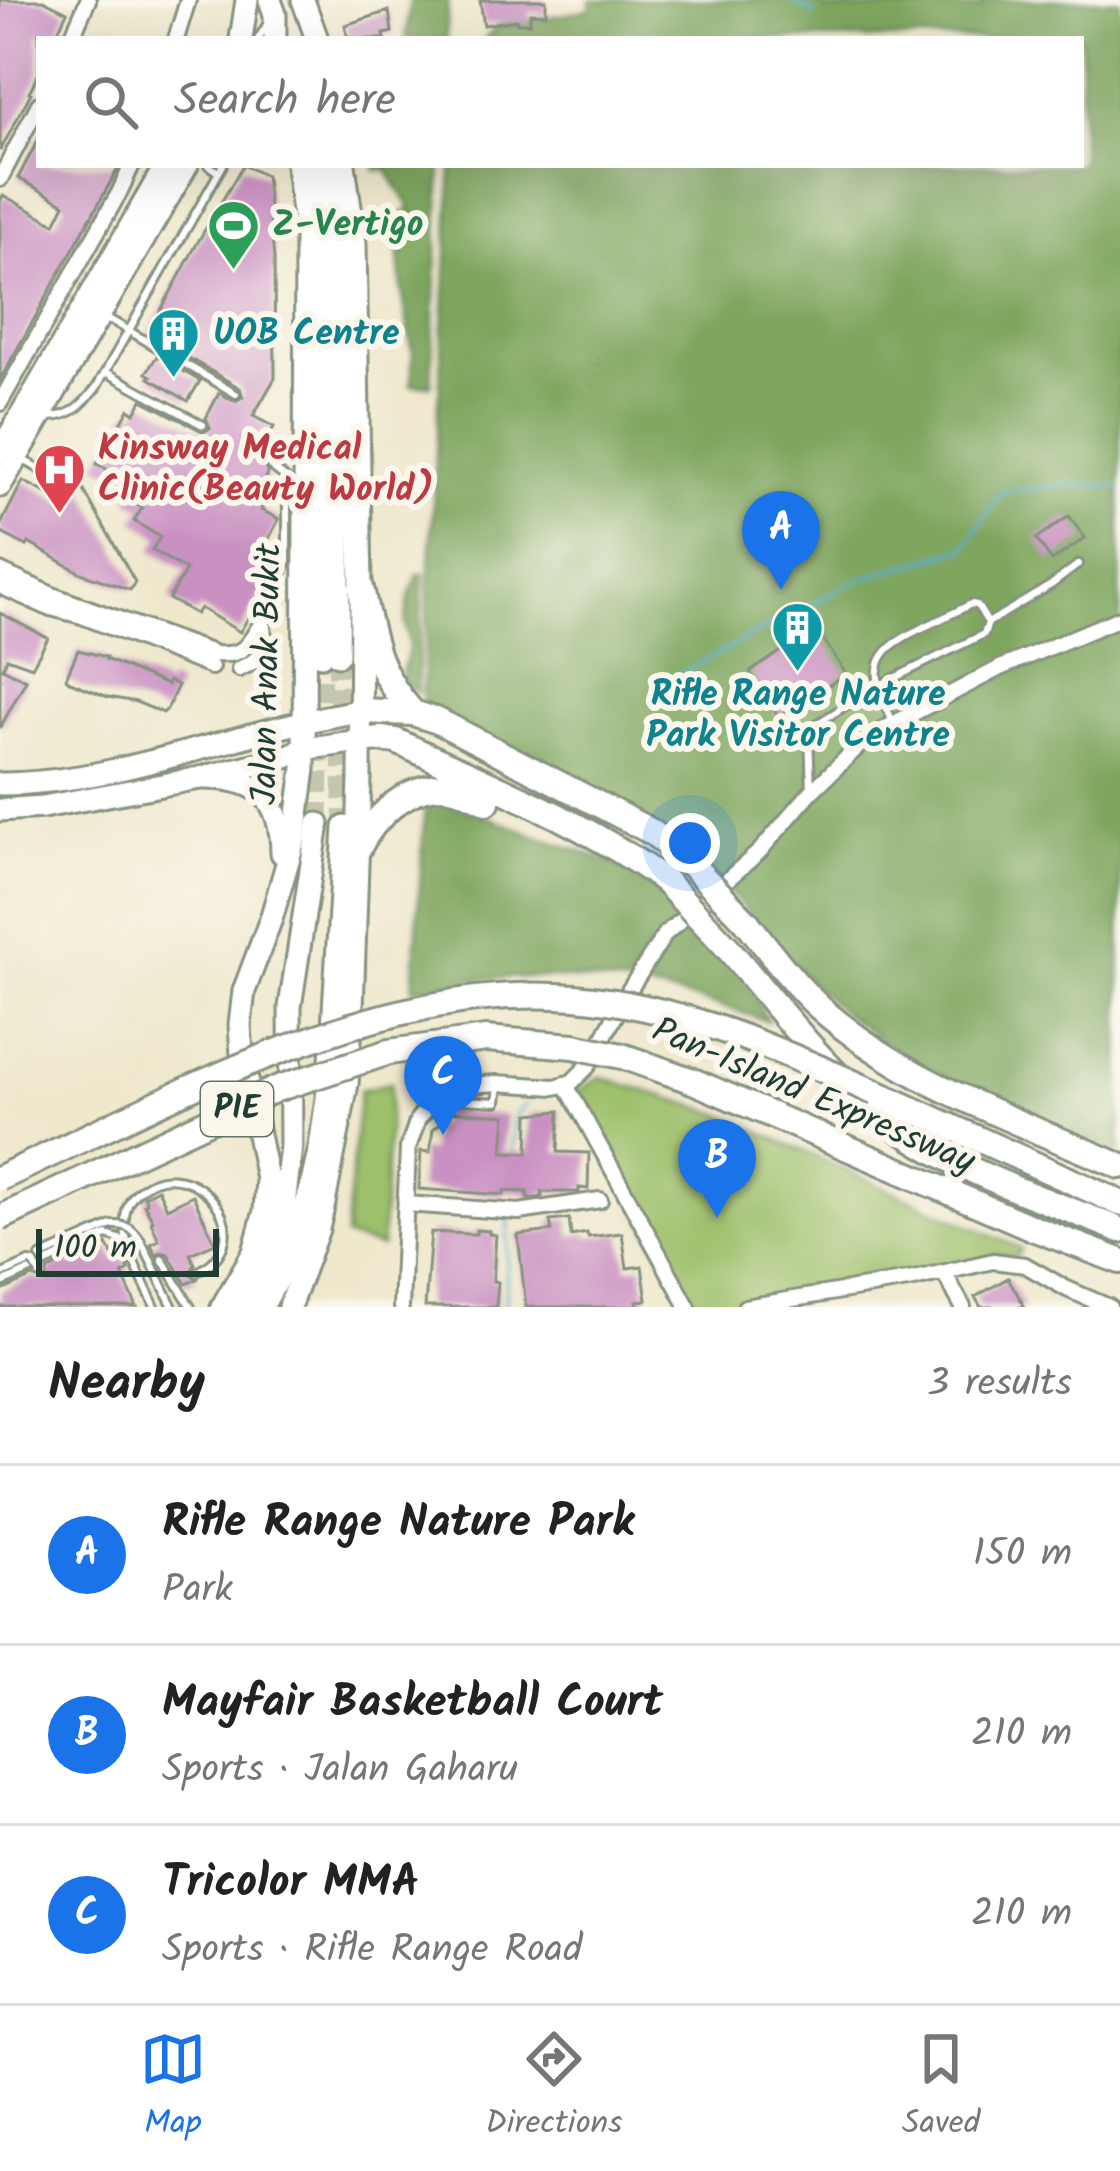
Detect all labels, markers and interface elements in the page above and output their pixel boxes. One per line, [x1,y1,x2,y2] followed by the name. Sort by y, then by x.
[36,36,1084,168] search box
[174,66,396,138] text: Search here
[78,69,144,135] icon: search
[205,197,261,271] sports icon: Z-Vertigo
[272,197,423,254] place label: Z-Vertigo
[146,306,202,380] building icon: UOB Centre
[213,306,400,363] place label: UOB Centre
[98,421,434,519] place label: Kinsway Medical Clinic(Beauty World)
[31,442,87,516] hospital icon: Kinsway Medical Clinic(Beauty World)
[742,491,820,590] pin: A
[237,541,299,805] street label: Jalan Anak Bukit
[770,599,826,673] building icon: Rifle Range Nature Park Visitor Centre
[646,667,950,765] place label: Rifle Range Nature Park Visitor Centre
[660,813,720,873] your location
[642,1003,985,1191] street label: Pan-Island Expressway
[404,1036,482,1135] pin: C
[201,1082,273,1136] road number: PIE
[678,1119,756,1218] pin: B
[36,1223,219,1276] scale bar
[54,1223,137,1276] text: 100 m
[48,1345,205,1426] text: Nearby
[927,1354,1072,1416] text: 3 results
[162,1488,634,1560] text: Rifle Range Nature Park
[75,1524,99,1586] text: A
[973,1524,1072,1586] text: 150 m
[162,1560,233,1622] text: Park
[162,1668,663,1740] text: Mayfair Basketball Court
[75,1704,99,1766] text: B
[971,1704,1072,1766] text: 210 m
[162,1740,518,1802] text: Sports · Jalan Gaharu
[162,1848,420,1920] text: Tricolor MMA
[75,1884,99,1946] text: C
[971,1884,1072,1946] text: 210 m
[162,1920,582,1982] text: Sports · Rifle Range Road
[140,2026,206,2151] tab: Map
[485,2026,622,2151] tab: Directions
[902,2026,980,2151] tab: Saved

